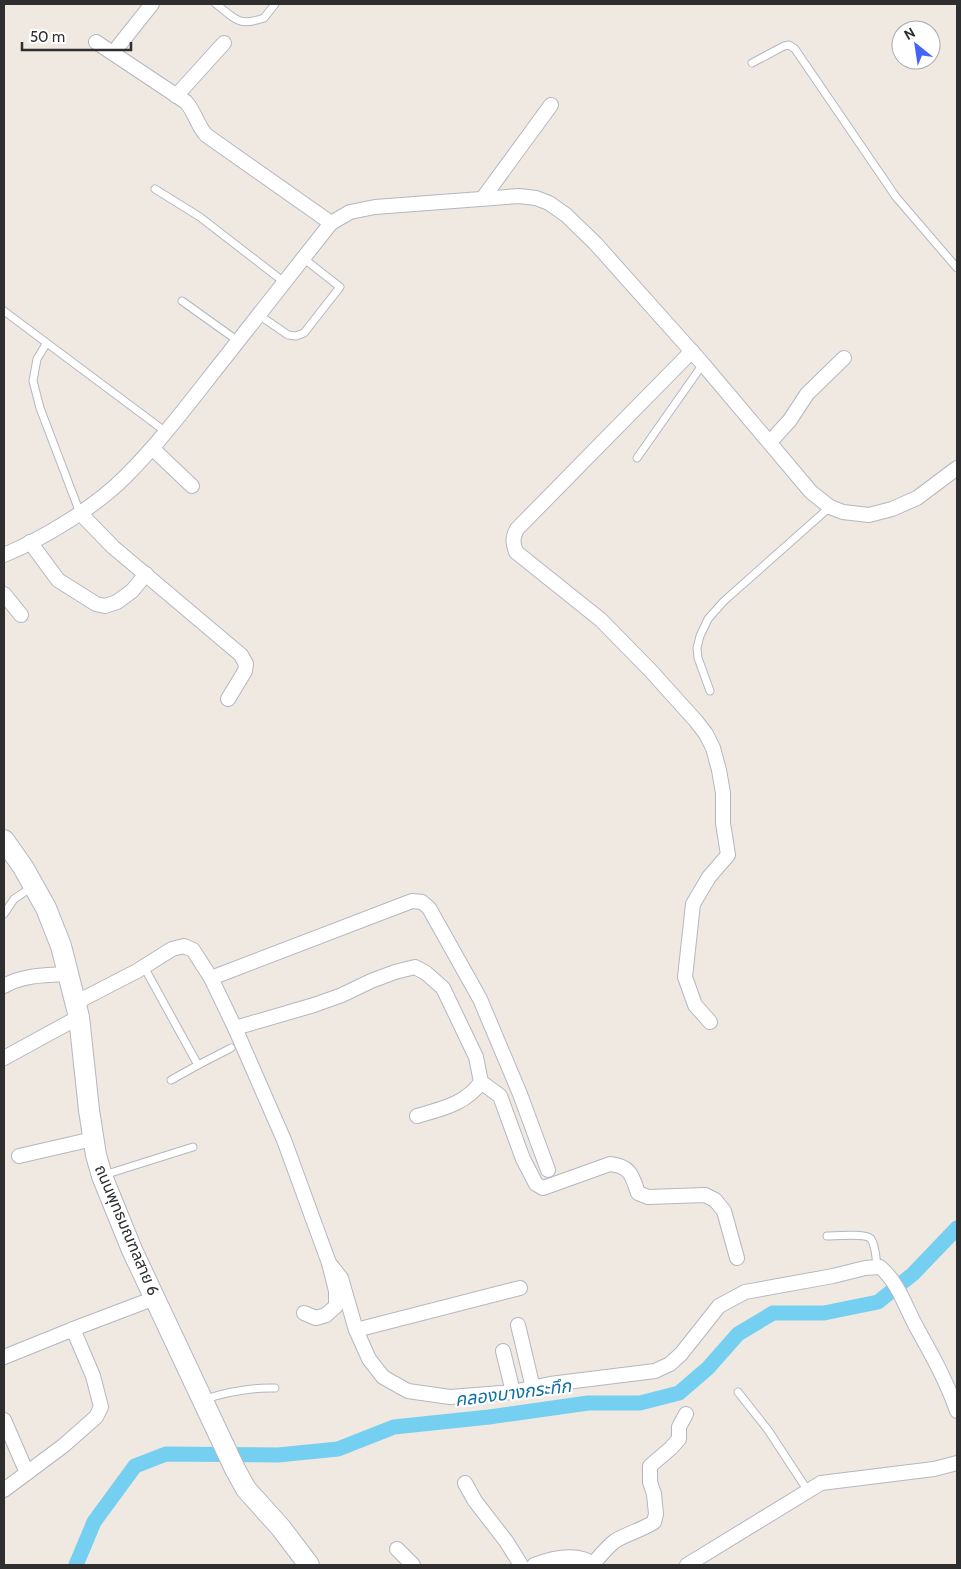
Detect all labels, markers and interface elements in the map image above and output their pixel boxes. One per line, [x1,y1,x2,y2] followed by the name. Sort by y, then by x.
[22,20,131,52] scale bar
[891,20,941,70] north arrow
[901,23,918,44] text: N
[30,28,65,46] text: 50 m
[91,1162,163,1298] street label: ถนนพุทธมณฑลสาย 6
[454,1375,573,1411] water label: คลองบางกระทึก

